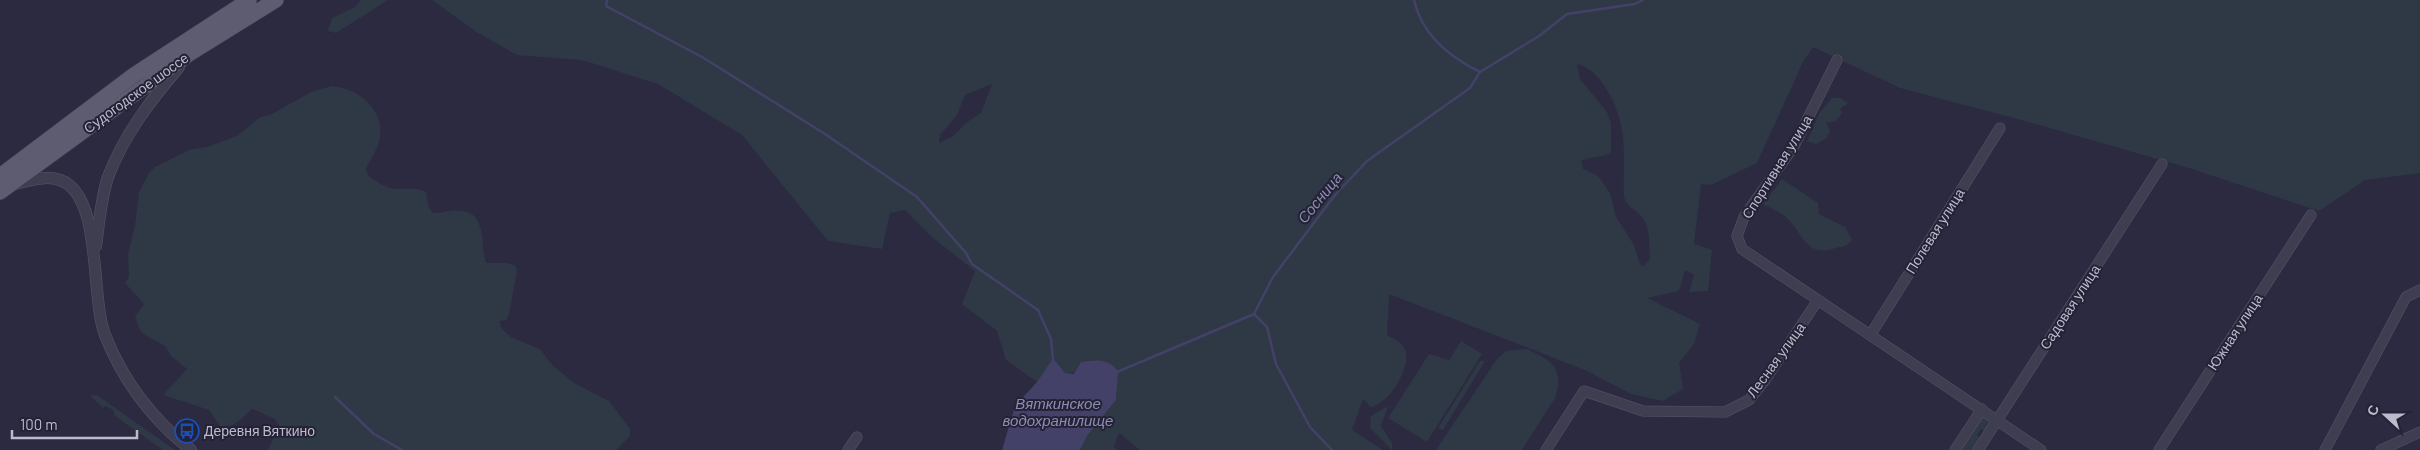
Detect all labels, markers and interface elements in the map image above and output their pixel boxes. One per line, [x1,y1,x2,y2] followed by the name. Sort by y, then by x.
[80,49,192,136] street label: Судогодское шоссе
[1738,112,1815,222] street label: Спортивная улица
[1293,168,1345,226] water label: Сосница
[1902,185,1968,277] street label: Полевая улица
[2036,261,2103,352] street label: Садовая улица
[2204,290,2266,373] street label: Южная улица
[1743,319,1809,400] street label: Лесная улица
[2360,390,2410,440] north arrow
[1003,394,1113,429] water label: Вяткинское водохранилище
[2363,402,2382,418] text: С
[12,408,138,440] scale bar
[20,415,58,433] text: 100 m
[174,418,200,444] bus stop icon: Деревня Вяткино
[204,422,315,439] place label: Деревня Вяткино

